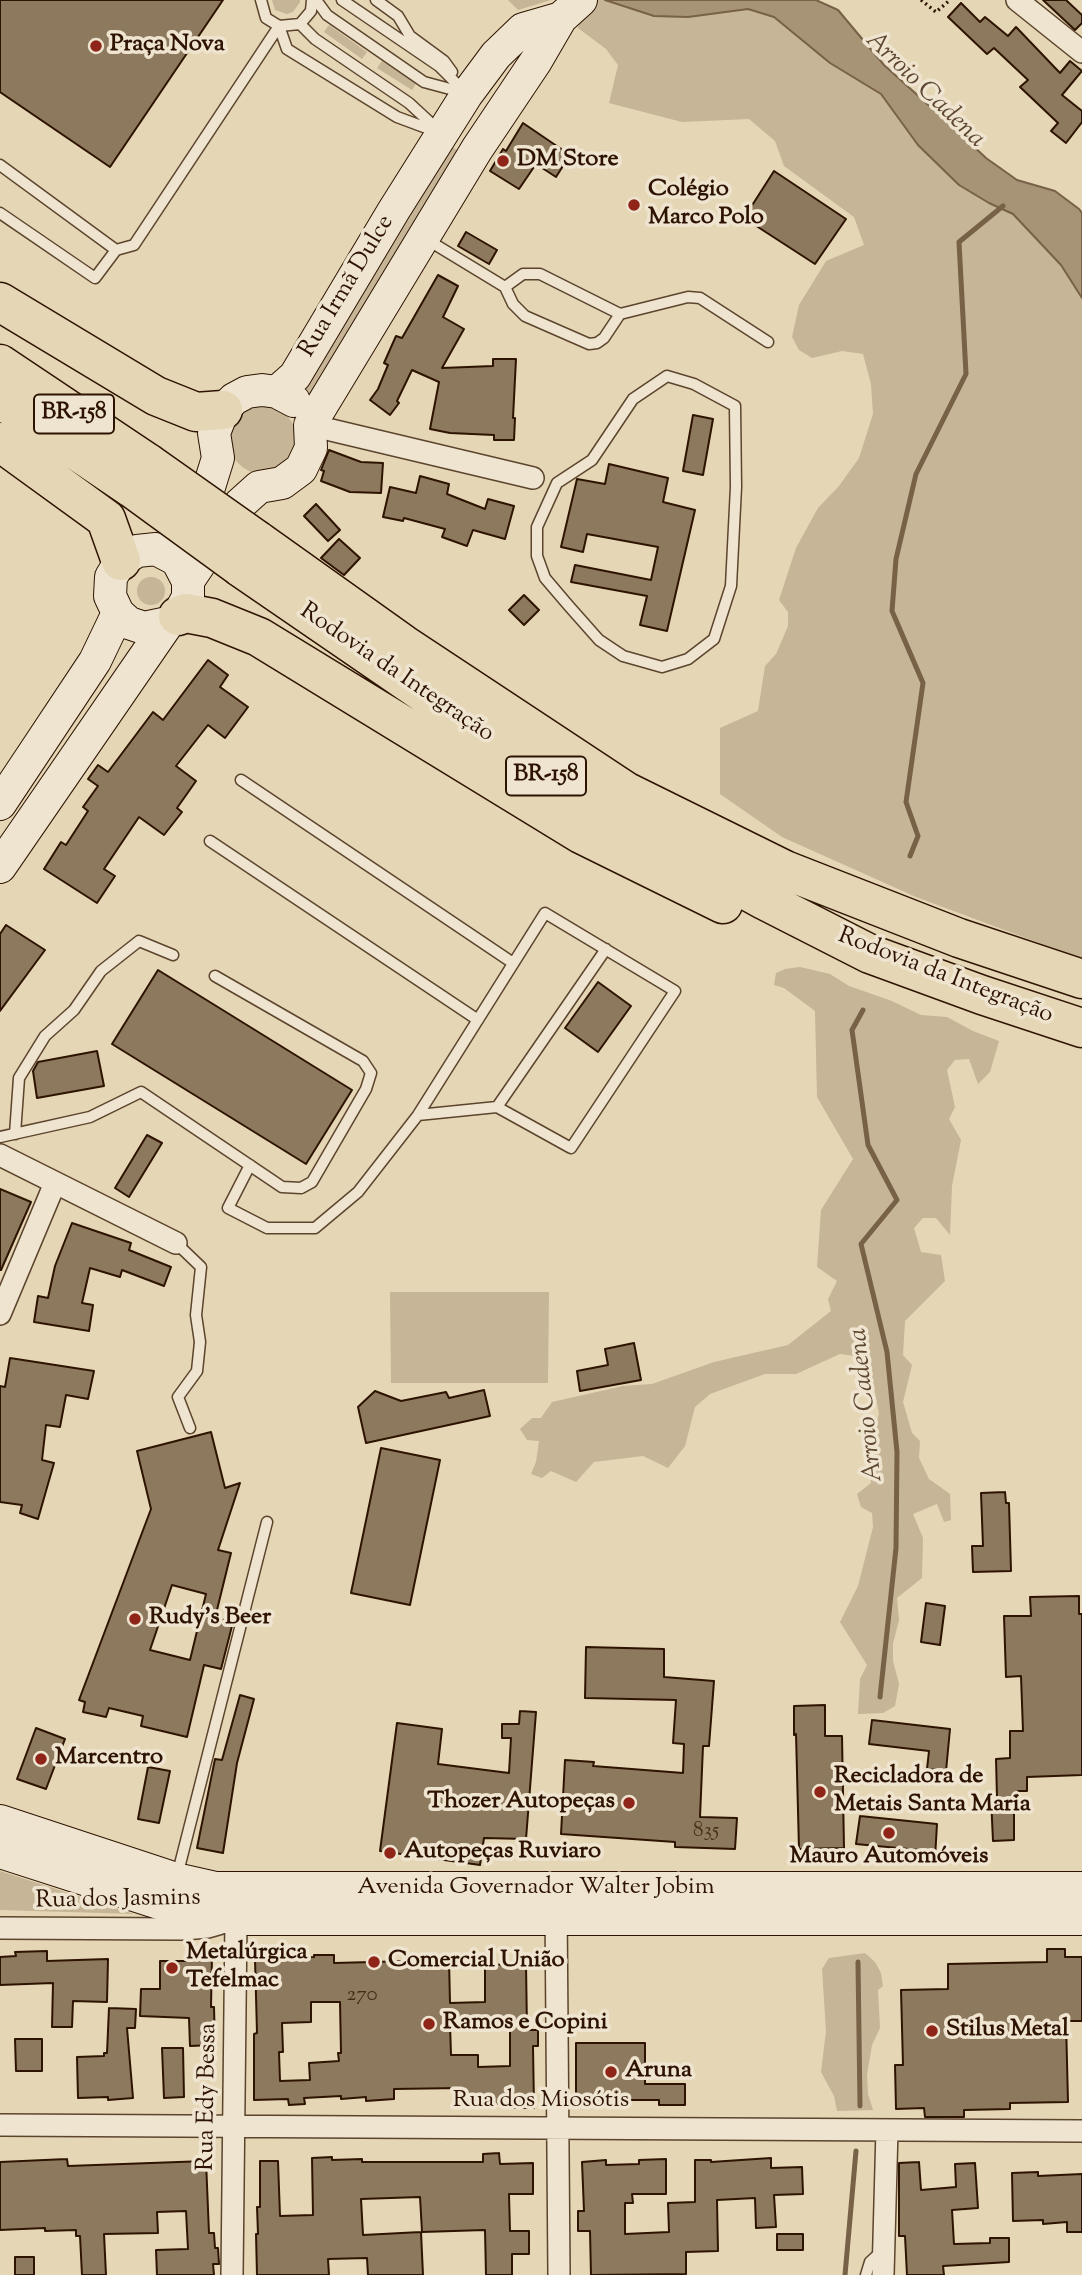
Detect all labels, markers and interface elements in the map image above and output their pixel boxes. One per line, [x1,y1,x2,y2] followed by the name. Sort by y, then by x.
[858,26,990,156] water label: Arroio Cadena
[110,32,225,60] place label: Praça Nova
[88,38,104,54] marker: Praça Nova
[517,147,619,175] place label: DM Store
[495,153,511,169] marker: DM Store
[648,177,764,233] place label: Colégio Marco Polo
[626,197,642,213] marker: Colégio Marco Polo
[294,211,402,363] street label: Rua Irmã Dulce
[34,394,114,434] road number: BR-158
[293,598,499,750] street label: Rodovia da Integração
[506,756,586,796] road number: BR-158
[833,923,1057,1031] street label: Rodovia da Integração
[844,1326,892,1484] water label: Arroio Cadena
[149,1605,271,1633] place label: Rudy's Beer
[127,1611,143,1627] marker: Rudy's Beer
[55,1745,163,1773] place label: Marcentro
[33,1751,49,1767] marker: Marcentro
[834,1764,1031,1820] place label: Recicladora de Metais Santa Maria
[812,1784,828,1800] marker: Recicladora de Metais Santa Maria
[427,1789,615,1817] place label: Thozer Autopeças
[621,1795,637,1811] marker: Thozer Autopeças
[693,1819,719,1845] house number: 835
[881,1825,897,1841] marker: Mauro Automóveis
[404,1839,601,1867] place label: Autopeças Ruviaro
[789,1844,989,1872] place label: Mauro Automóveis
[382,1845,398,1861] marker: Autopeças Ruviaro
[357,1875,715,1903] street label: Avenida Governador Walter Jobim
[35,1885,201,1917] street label: Rua dos Jasmins
[186,1940,308,1996] place label: Metalúrgica Tefelmac
[388,1948,565,1976] place label: Comercial União
[366,1954,382,1970] marker: Comercial União
[164,1960,180,1976] marker: Metalúrgica Tefelmac
[346,1983,378,2009] house number: 270
[443,2010,608,2038] place label: Ramos e Copini
[421,2016,437,2032] marker: Ramos e Copini
[946,2017,1069,2045] place label: Stilus Metal
[193,2023,225,2171] street label: Rua Edy Bessa
[924,2023,940,2039] marker: Stilus Metal
[625,2058,692,2086] place label: Aruna
[603,2064,619,2080] marker: Aruna
[453,2088,629,2116] street label: Rua dos Miosótis

